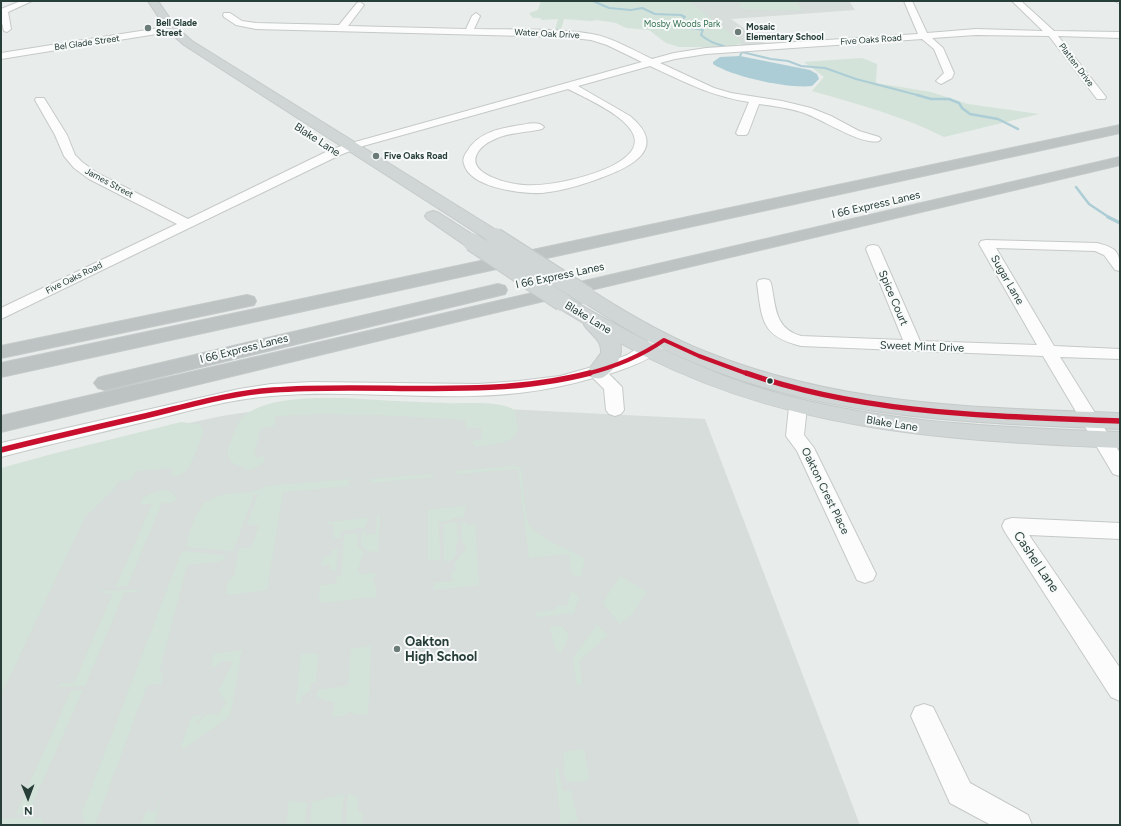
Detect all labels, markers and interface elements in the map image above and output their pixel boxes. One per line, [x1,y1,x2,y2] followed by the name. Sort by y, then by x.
[156,18,197,39] place label: Bell Glade Street
[644,19,720,29] park label: Mosby Woods Park
[746,22,824,43] place label: Mosaic Elementary School
[143,23,153,33] marker: Bell Glade Street
[514,27,580,41] street label: Water Oak Drive
[733,27,743,37] marker: Mosaic Elementary School
[840,32,902,48] street label: Five Oaks Road
[54,33,120,53] street label: Bel Glade Street
[1056,41,1096,89] street label: Platten Drive
[292,120,342,160] street label: Blake Lane
[371,151,381,161] marker: Five Oaks Road
[384,151,448,161] place label: Five Oaks Road
[83,166,135,200] street label: James Street
[830,188,922,222] street label: I 66 Express Lanes
[988,253,1026,307] street label: Sugar Lane
[44,260,104,296] street label: Five Oaks Road
[514,260,606,292] street label: I 66 Express Lanes
[875,268,911,328] street label: Spice Court
[562,299,614,337] street label: Blake Lane
[199,332,289,366] street label: I 66 Express Lanes
[880,339,964,355] street label: Sweet Mint Drive
[765,376,775,386] unlabelled marker
[865,413,919,435] street label: Blake Lane
[798,445,852,537] street label: Oakton Crest Place
[1010,529,1062,595] street label: Cashel Lane
[405,634,477,665] place label: Oakton High School
[392,644,402,654] marker: Oakton High School
[8,778,48,818] north arrow
[24,804,33,817] text: N

